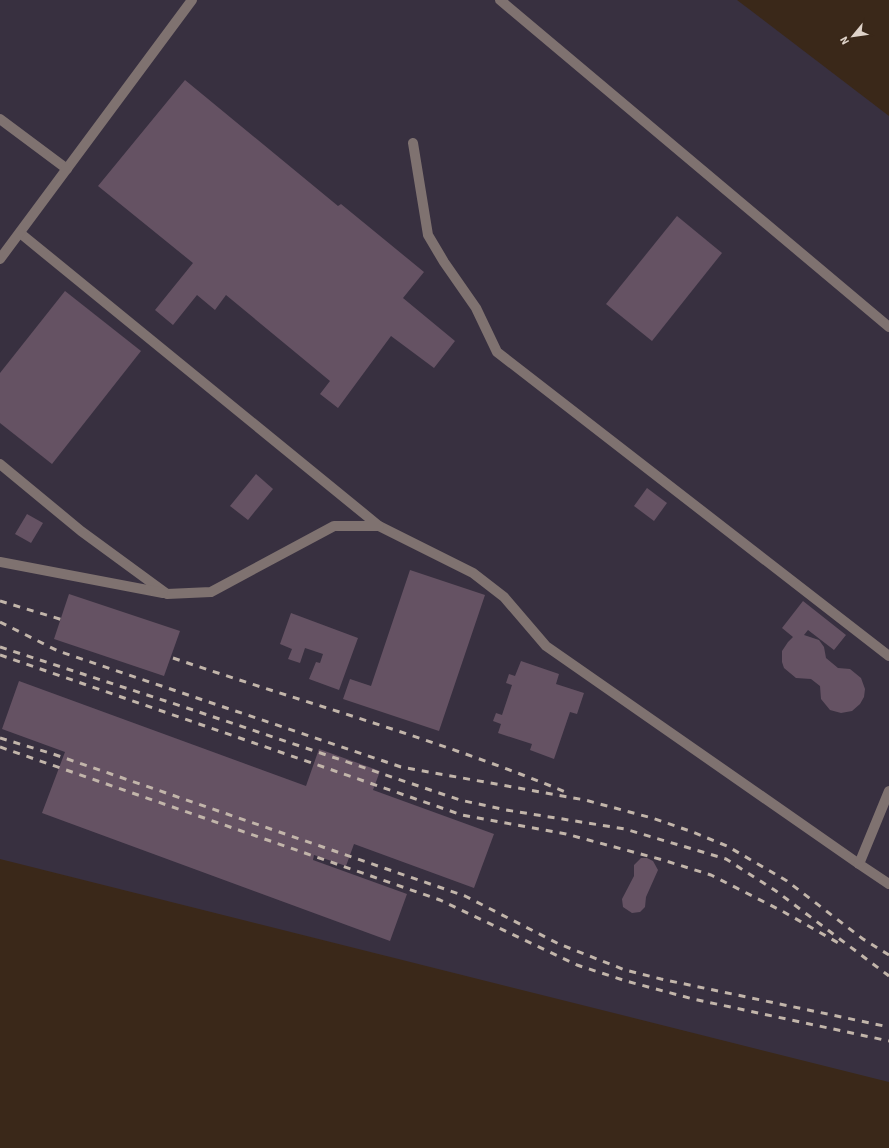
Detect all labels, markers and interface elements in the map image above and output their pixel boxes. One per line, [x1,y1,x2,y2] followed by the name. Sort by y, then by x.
[833,16,873,56] north arrow
[836,34,853,47] text: N

